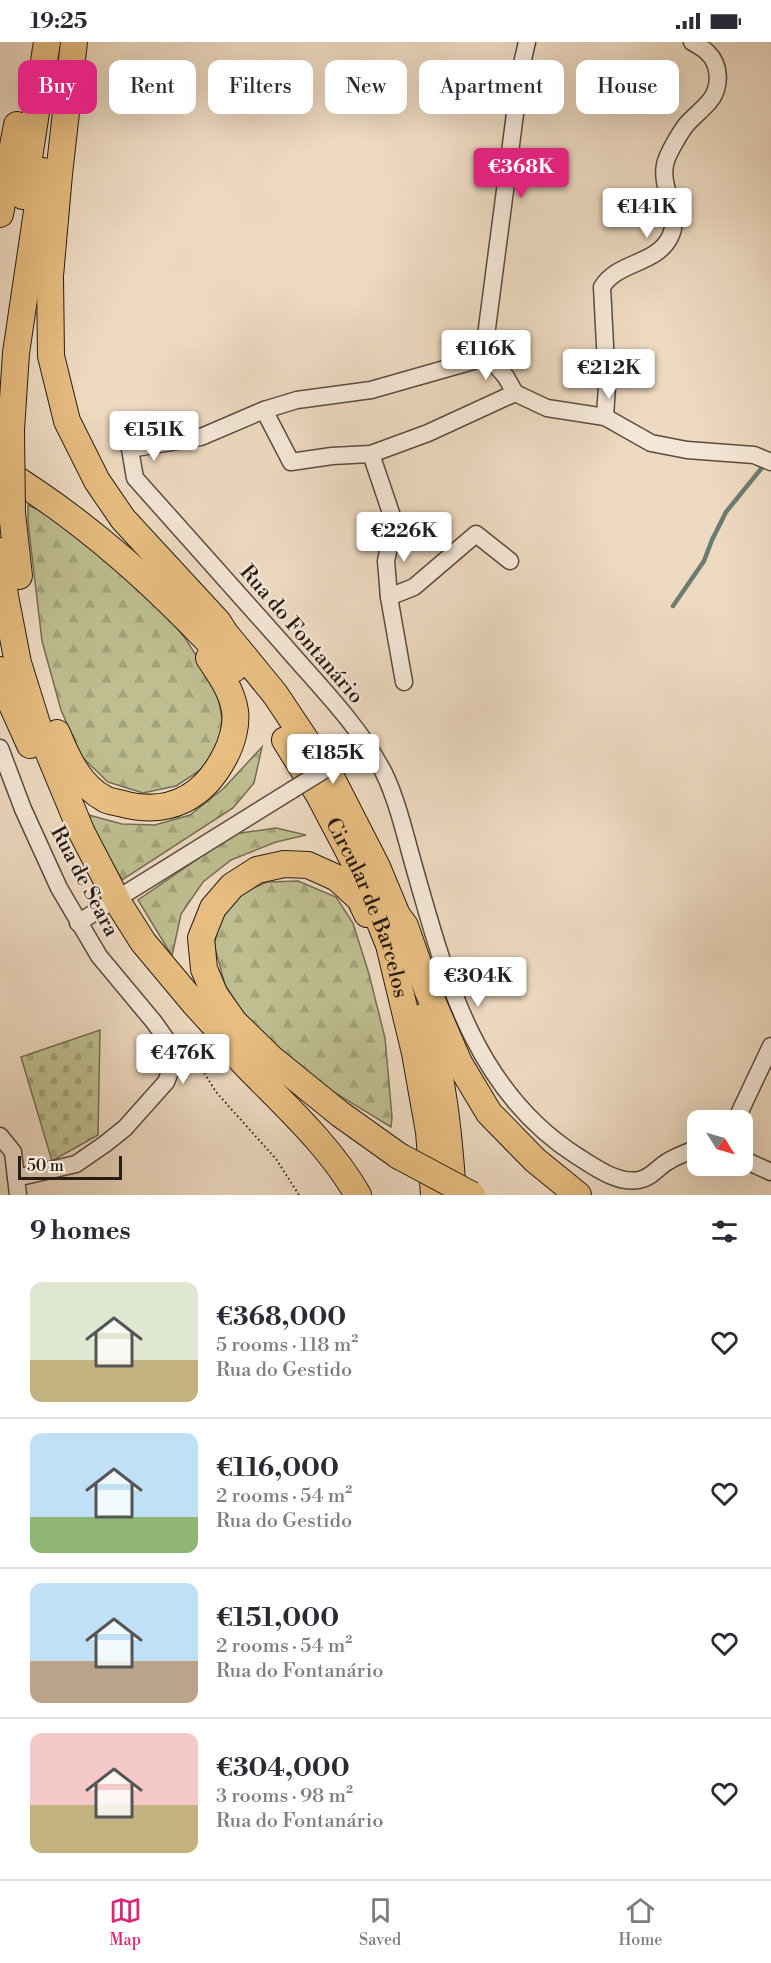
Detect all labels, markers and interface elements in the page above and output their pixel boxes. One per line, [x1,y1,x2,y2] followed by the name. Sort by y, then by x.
[30,8,88,35] text: 19:25
[18,60,97,114] chip: Buy
[109,60,196,114] chip: Rent
[208,60,313,114] chip: Filters
[325,60,407,114] chip: New
[419,60,564,114] chip: Apartment
[576,60,679,114] chip: House
[479,148,563,199] pin: €368K
[488,155,554,180] text: €368K
[605,188,689,239] pin: €141K
[617,195,677,220] text: €141K
[444,330,528,381] pin: €116K
[456,337,516,362] text: €116K
[567,349,651,400] pin: €212K
[577,356,641,381] text: €212K
[112,411,196,462] pin: €151K
[124,418,184,443] text: €151K
[362,512,446,563] pin: €226K
[371,519,437,544] text: €226K
[234,560,369,710] street label: Rua do Fontanário
[291,734,375,785] pin: €185K
[301,741,365,766] text: €185K
[319,813,413,1001] street label: Circular de Barcelos
[44,822,124,941] street label: Rua de Seara
[436,957,520,1008] pin: €304K
[443,964,513,989] text: €304K
[141,1034,225,1085] pin: €476K
[150,1041,216,1066] text: €476K
[687,1110,753,1176] north arrow
[687,1110,753,1176] map controls
[18,1153,122,1180] scale bar
[27,1156,64,1176] text: 50 m
[30,1215,131,1247] text: 9 homes
[708,1215,741,1248] icon: filters
[216,1301,346,1333] text: €368,000
[78,1306,150,1378] icon: home
[708,1326,741,1359] icon: heart
[216,1333,358,1358] text: 5 rooms · 118 m²
[216,1358,352,1383] text: Rua do Gestido
[216,1452,339,1484] text: €116,000
[78,1457,150,1529] icon: home
[708,1477,741,1510] icon: heart
[216,1484,352,1509] text: 2 rooms · 54 m²
[216,1509,352,1534] text: Rua do Gestido
[216,1602,339,1634] text: €151,000
[78,1607,150,1679] icon: home
[708,1627,741,1660] icon: heart
[216,1634,352,1659] text: 2 rooms · 54 m²
[216,1659,384,1684] text: Rua do Fontanário
[216,1752,350,1784] text: €304,000
[78,1757,150,1829] icon: home
[708,1777,741,1810] icon: heart
[216,1784,353,1809] text: 3 rooms · 98 m²
[216,1809,384,1834] text: Rua do Fontanário
[109,1894,142,1950] tab: Map
[359,1894,401,1950] tab: Saved
[618,1894,662,1950] tab: Home

